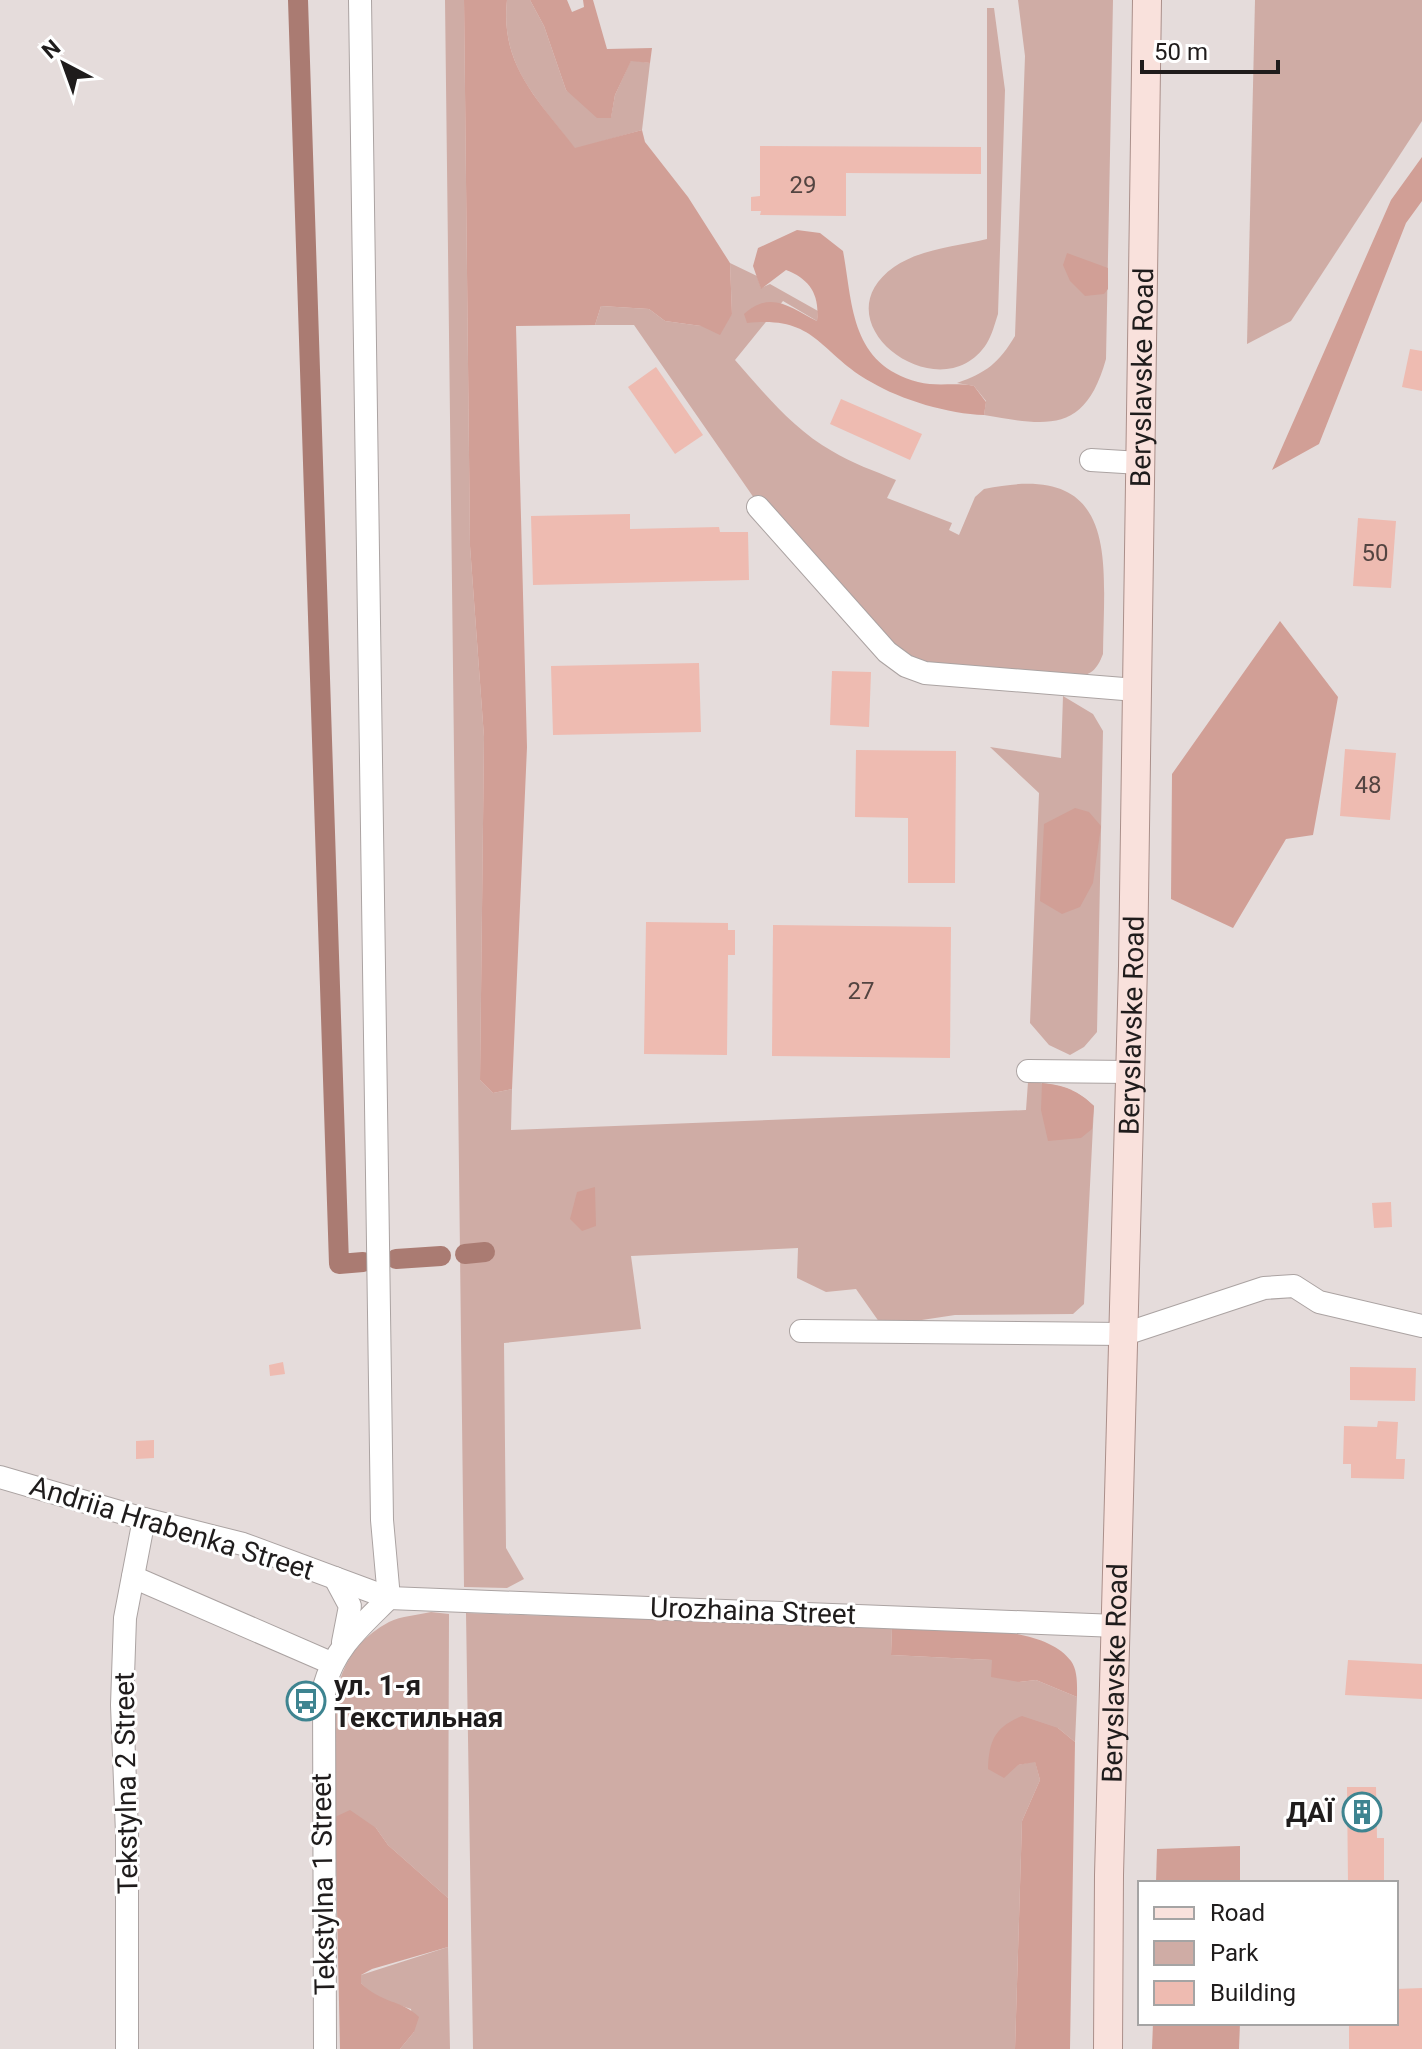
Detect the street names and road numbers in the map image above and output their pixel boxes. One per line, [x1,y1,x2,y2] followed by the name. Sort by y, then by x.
[1123,267,1160,487] street label: Beryslavske Road
[1112,915,1150,1136] street label: Beryslavske Road
[26,1469,318,1587] street label: Andriia Hrabenka Street
[1095,1563,1134,1783] street label: Beryslavske Road
[649,1591,857,1631] street label: Urozhaina Street
[108,1672,144,1894] street label: Tekstylna 2 Street
[305,1773,341,1995] street label: Tekstylna 1 Street

